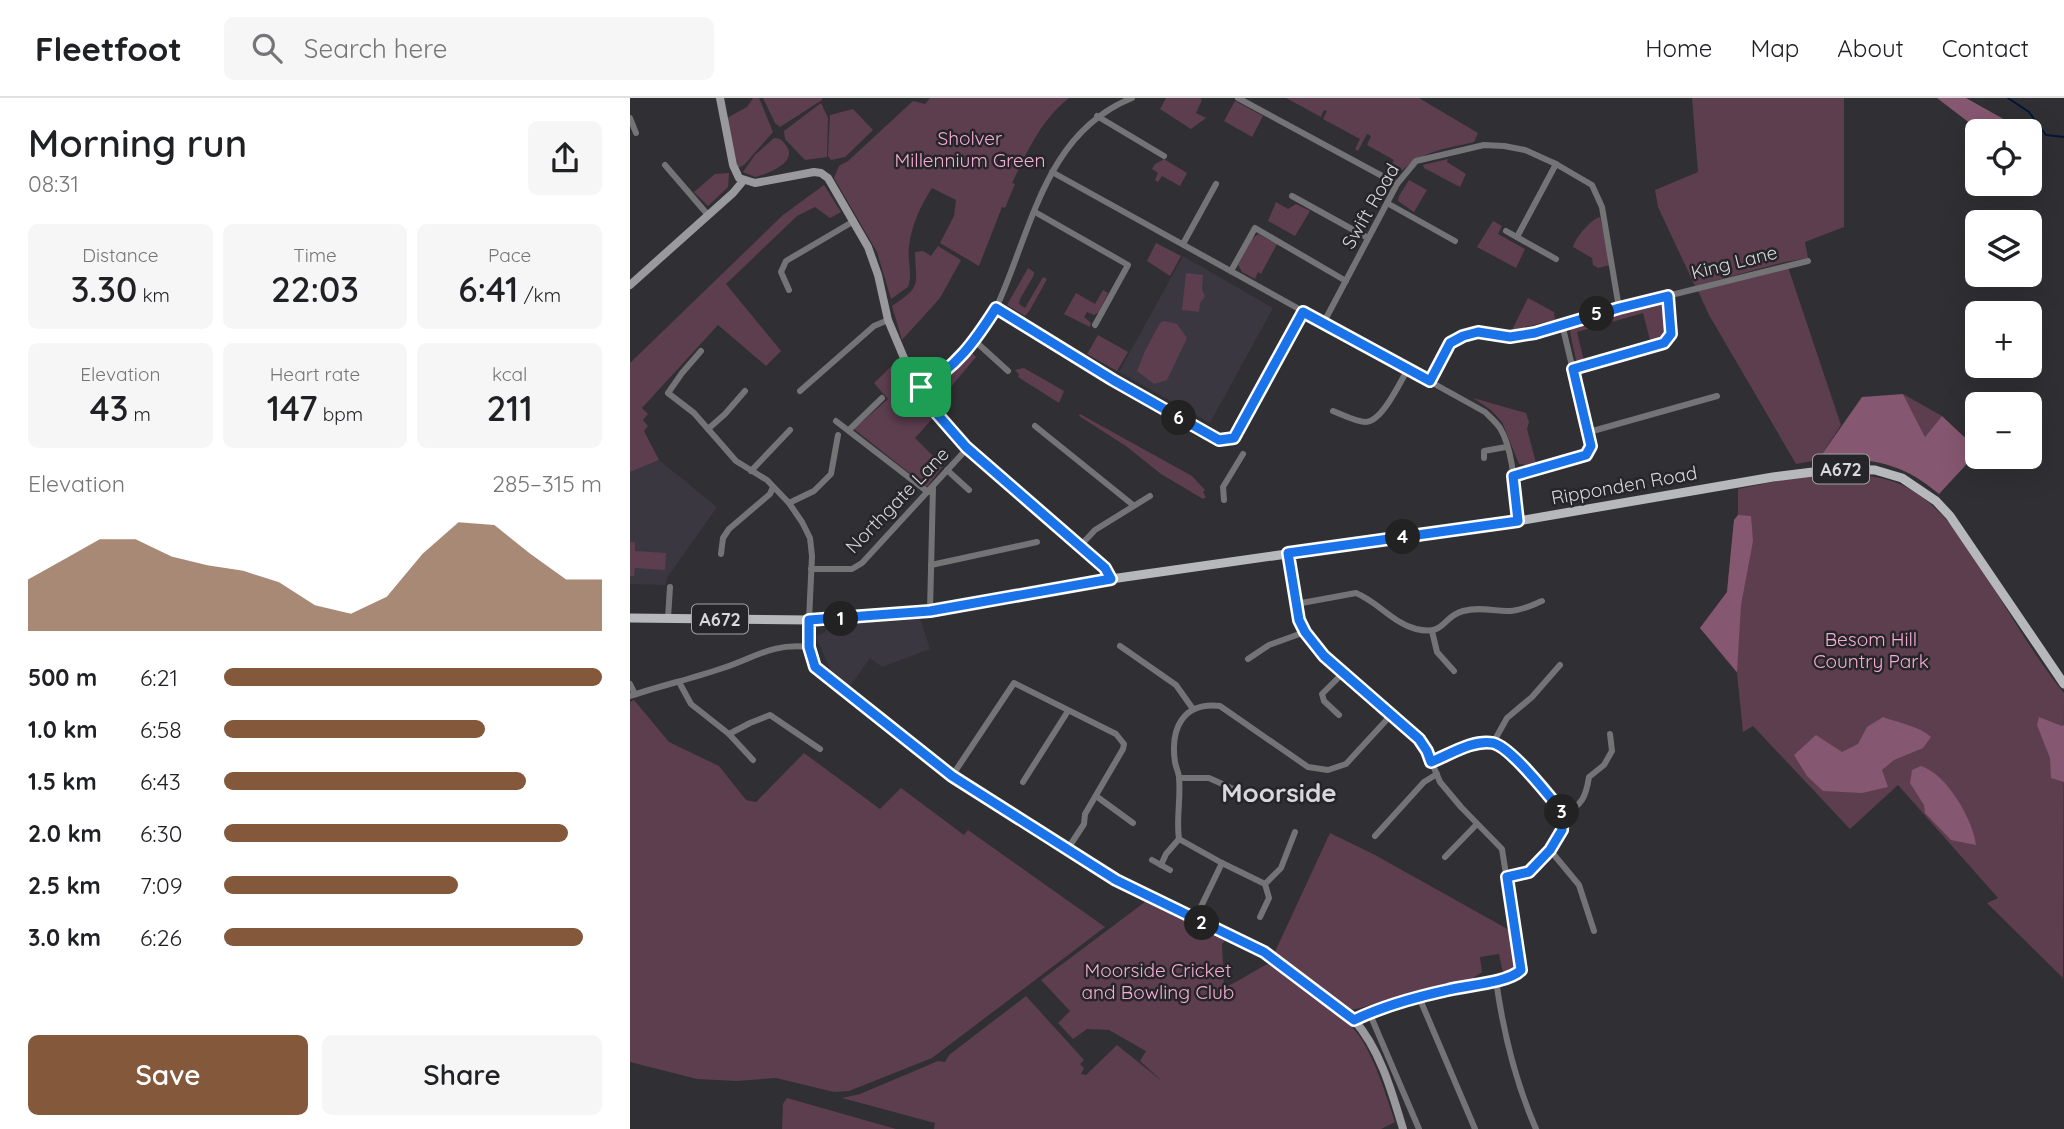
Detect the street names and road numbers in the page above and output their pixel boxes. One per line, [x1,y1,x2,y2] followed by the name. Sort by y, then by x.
[1336,159,1404,253] street label: Swift Road
[1688,240,1780,284] street label: King Lane
[840,442,954,558] street label: Northgate Lane
[1813,454,1869,484] road number: A672
[1549,460,1699,510] street label: Ripponden Road
[692,604,748,634] road number: A672

